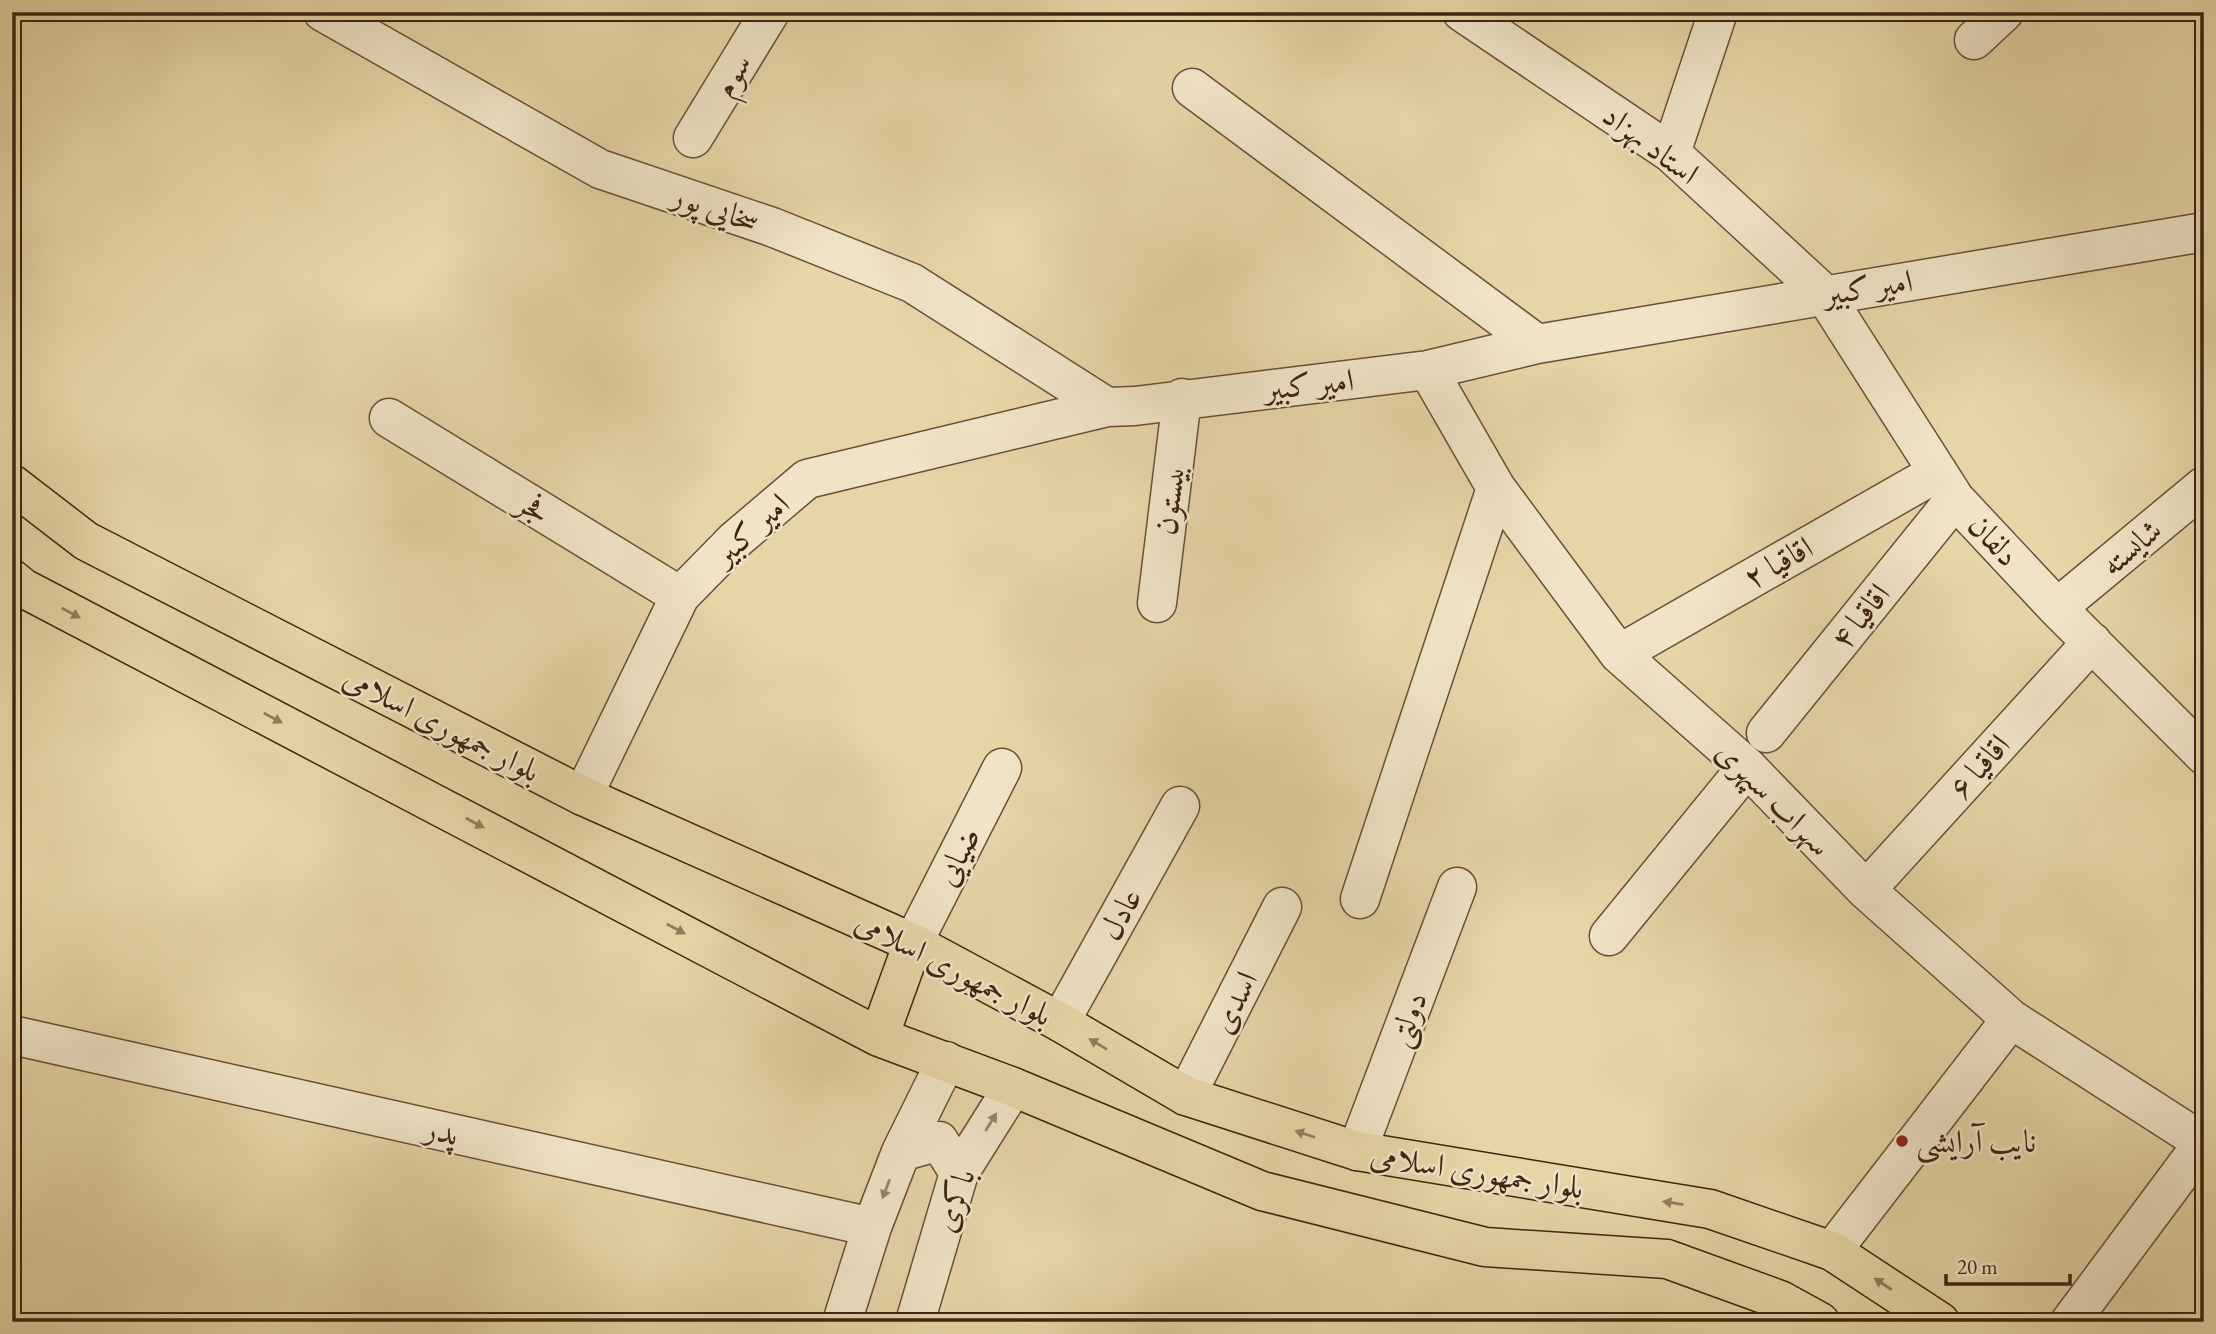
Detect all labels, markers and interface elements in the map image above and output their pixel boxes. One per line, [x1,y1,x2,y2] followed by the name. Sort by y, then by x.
[703,45,767,108] street label: سوم
[1594,94,1708,194] street label: استاد بهزاد
[663,173,765,244] street label: سخایی پور
[1817,259,1916,315] street label: امیر کبیر
[1259,358,1356,410] street label: امیر کبیر
[1144,462,1194,538] street label: بیستون
[507,479,559,533] street label: فجر
[701,483,798,577] street label: امیر کبیر
[1959,505,2029,575] street label: دلفان
[2091,509,2171,585] street label: شایسته
[1736,526,1820,598] street label: اقاقیا ۲
[1821,574,1899,658] street label: اقاقیا ۴
[62,606,82,618] one-way arrow
[336,656,548,792] street label: بلوار جمهوری اسلامی
[263,712,283,724] one-way arrow
[1939,725,2019,807] street label: اقاقیا ۶
[1706,731,1841,866] street label: سهراب سپهری
[465,817,485,829] one-way arrow
[924,819,990,893] street label: ضیایی
[1089,880,1151,948] street label: عادل
[848,900,1060,1036] street label: بلوار جمهوری اسلامی
[666,923,686,935] one-way arrow
[1201,964,1267,1040] street label: اسدی
[1377,985,1439,1053] street label: دولتی
[1088,1038,1107,1051] one-way arrow
[418,1106,463,1156] street label: پدر
[984,1112,997,1132] one-way arrow
[1916,1120,2036,1164] place label: نایب آرایشی
[1294,1129,1315,1139] one-way arrow
[1367,1133,1587,1209] street label: بلوار جمهوری اسلامی
[1894,1133,1910,1149] marker: نایب آرایشی
[923,1162,985,1238] street label: باکری
[881,1179,892,1200] one-way arrow
[1662,1197,1684,1208] one-way arrow
[1946,1243,2071,1287] scale bar
[1957,1253,1998,1280] text: 20 m
[1873,1278,1892,1291] one-way arrow

